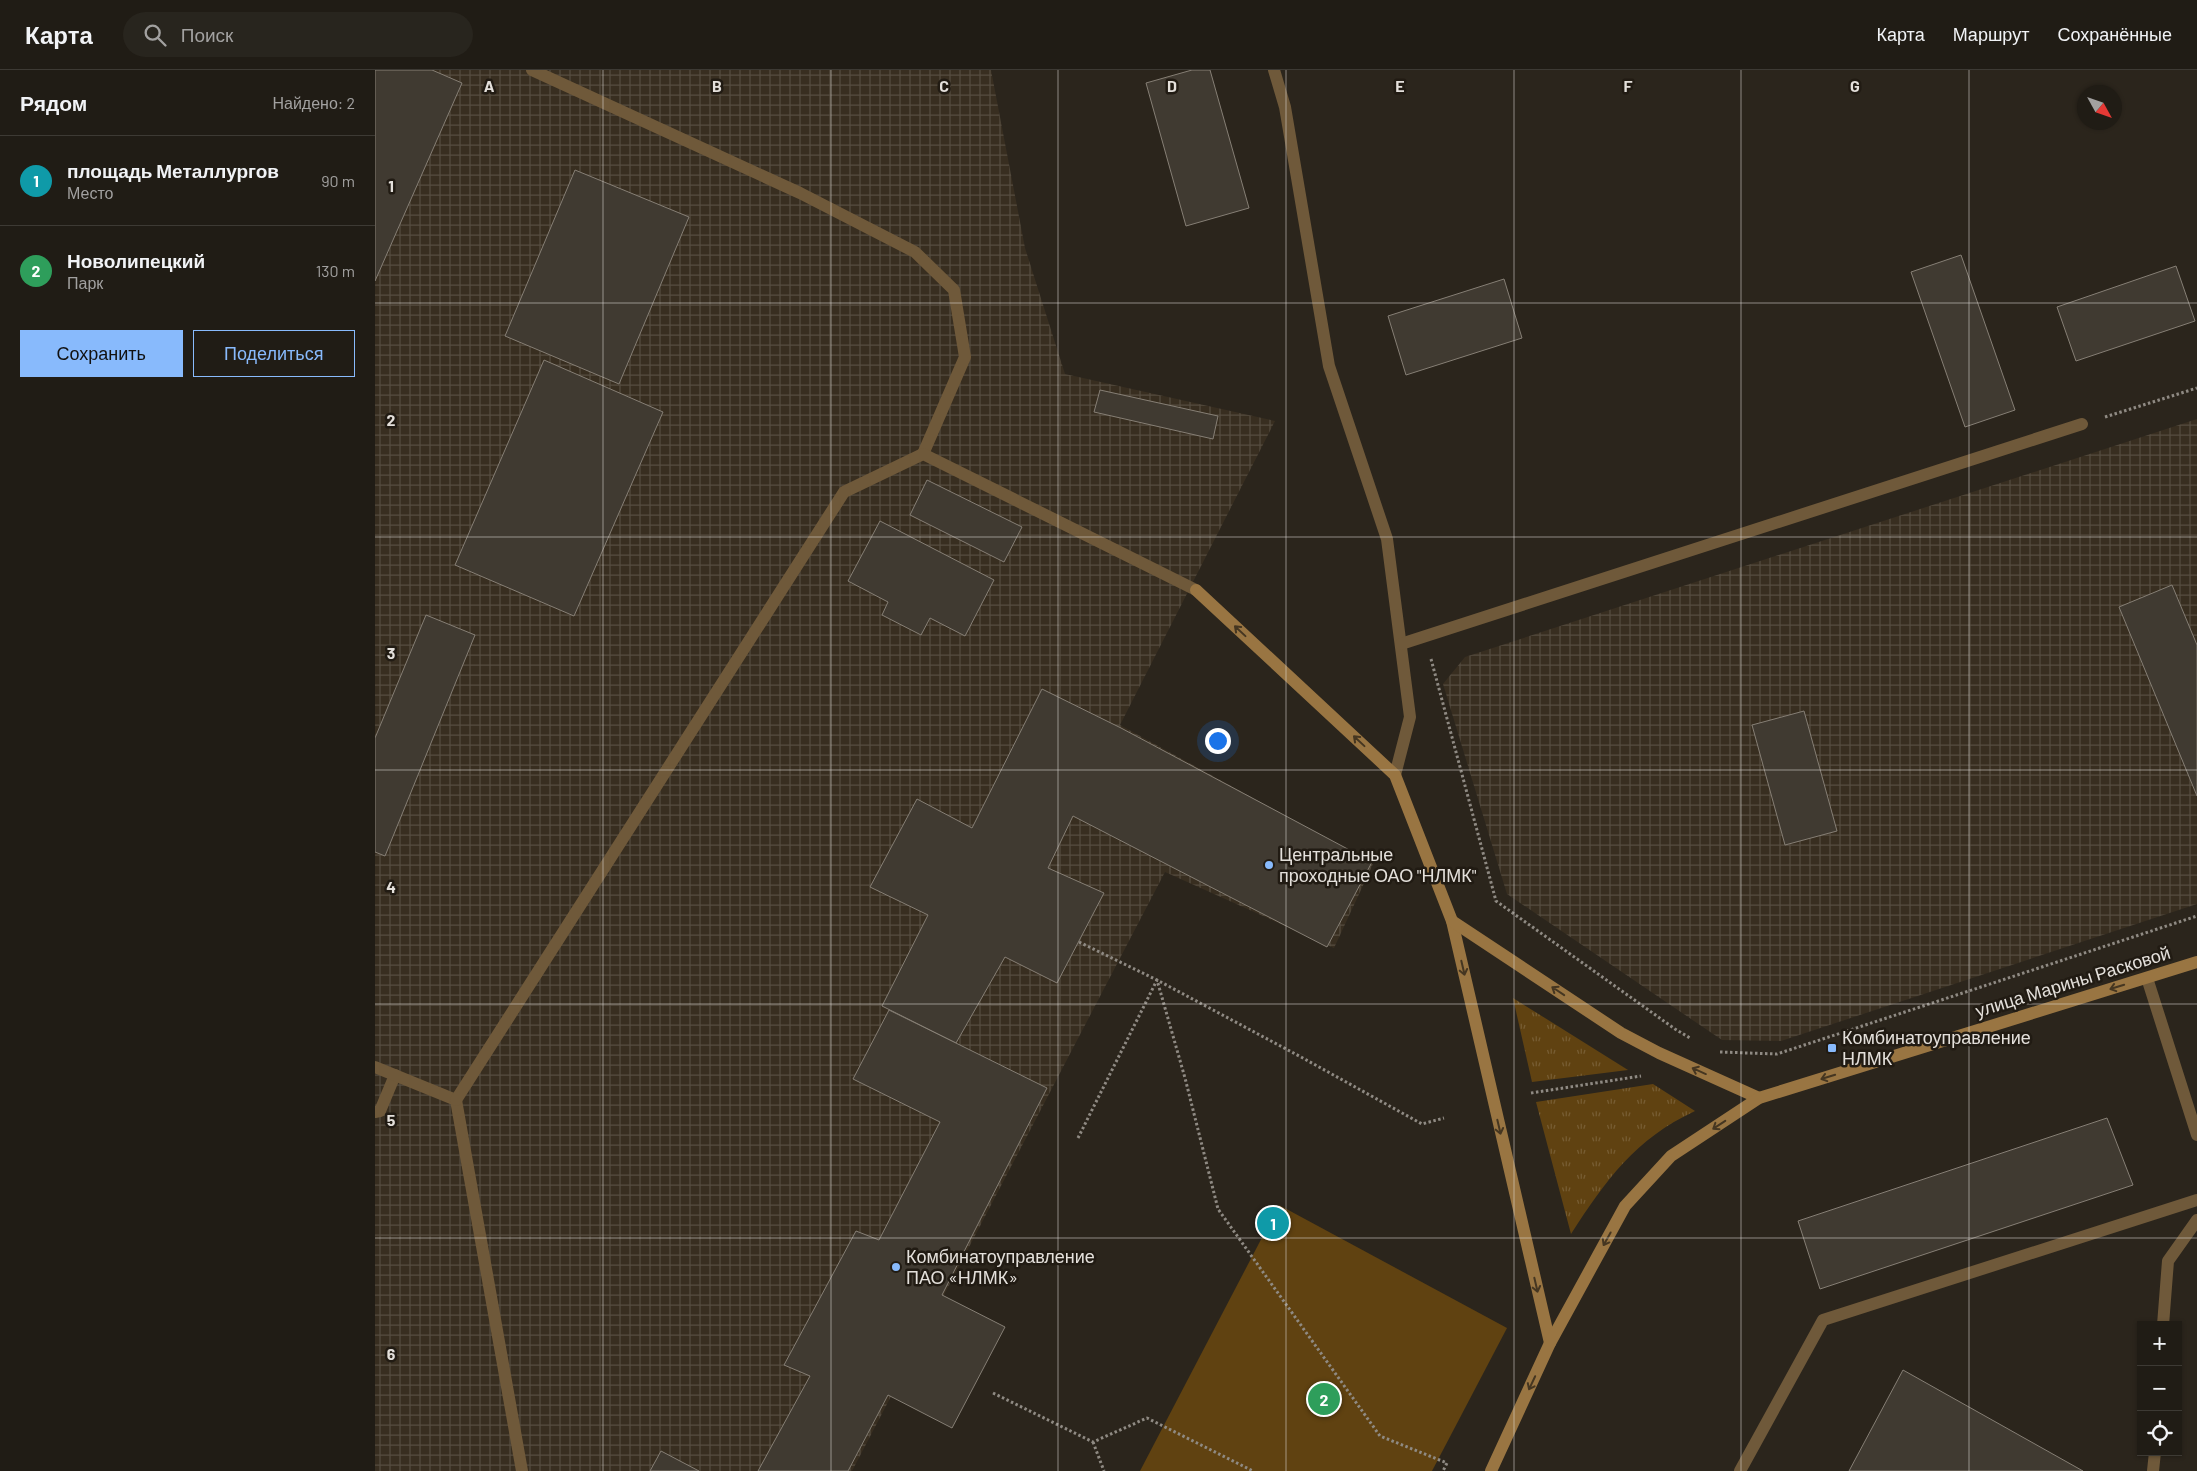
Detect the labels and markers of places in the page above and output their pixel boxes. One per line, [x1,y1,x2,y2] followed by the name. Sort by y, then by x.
[1279,843,1477,886] place label: Центральные проходные ОАО "НЛМК"
[1263,859,1275,871] marker: Центральные проходные ОАО "НЛМК"
[1842,1026,2031,1069] place label: Комбинатоуправление НЛМК
[1826,1042,1838,1054] marker: Комбинатоуправление НЛМК
[1257,1204,1289,1242] pin: 1
[906,1245,1095,1288] place label: Комбинатоуправление ПАО «НЛМК»
[890,1261,902,1273] marker: Комбинатоуправление ПАО «НЛМК»
[1308,1380,1340,1418] pin: 2

